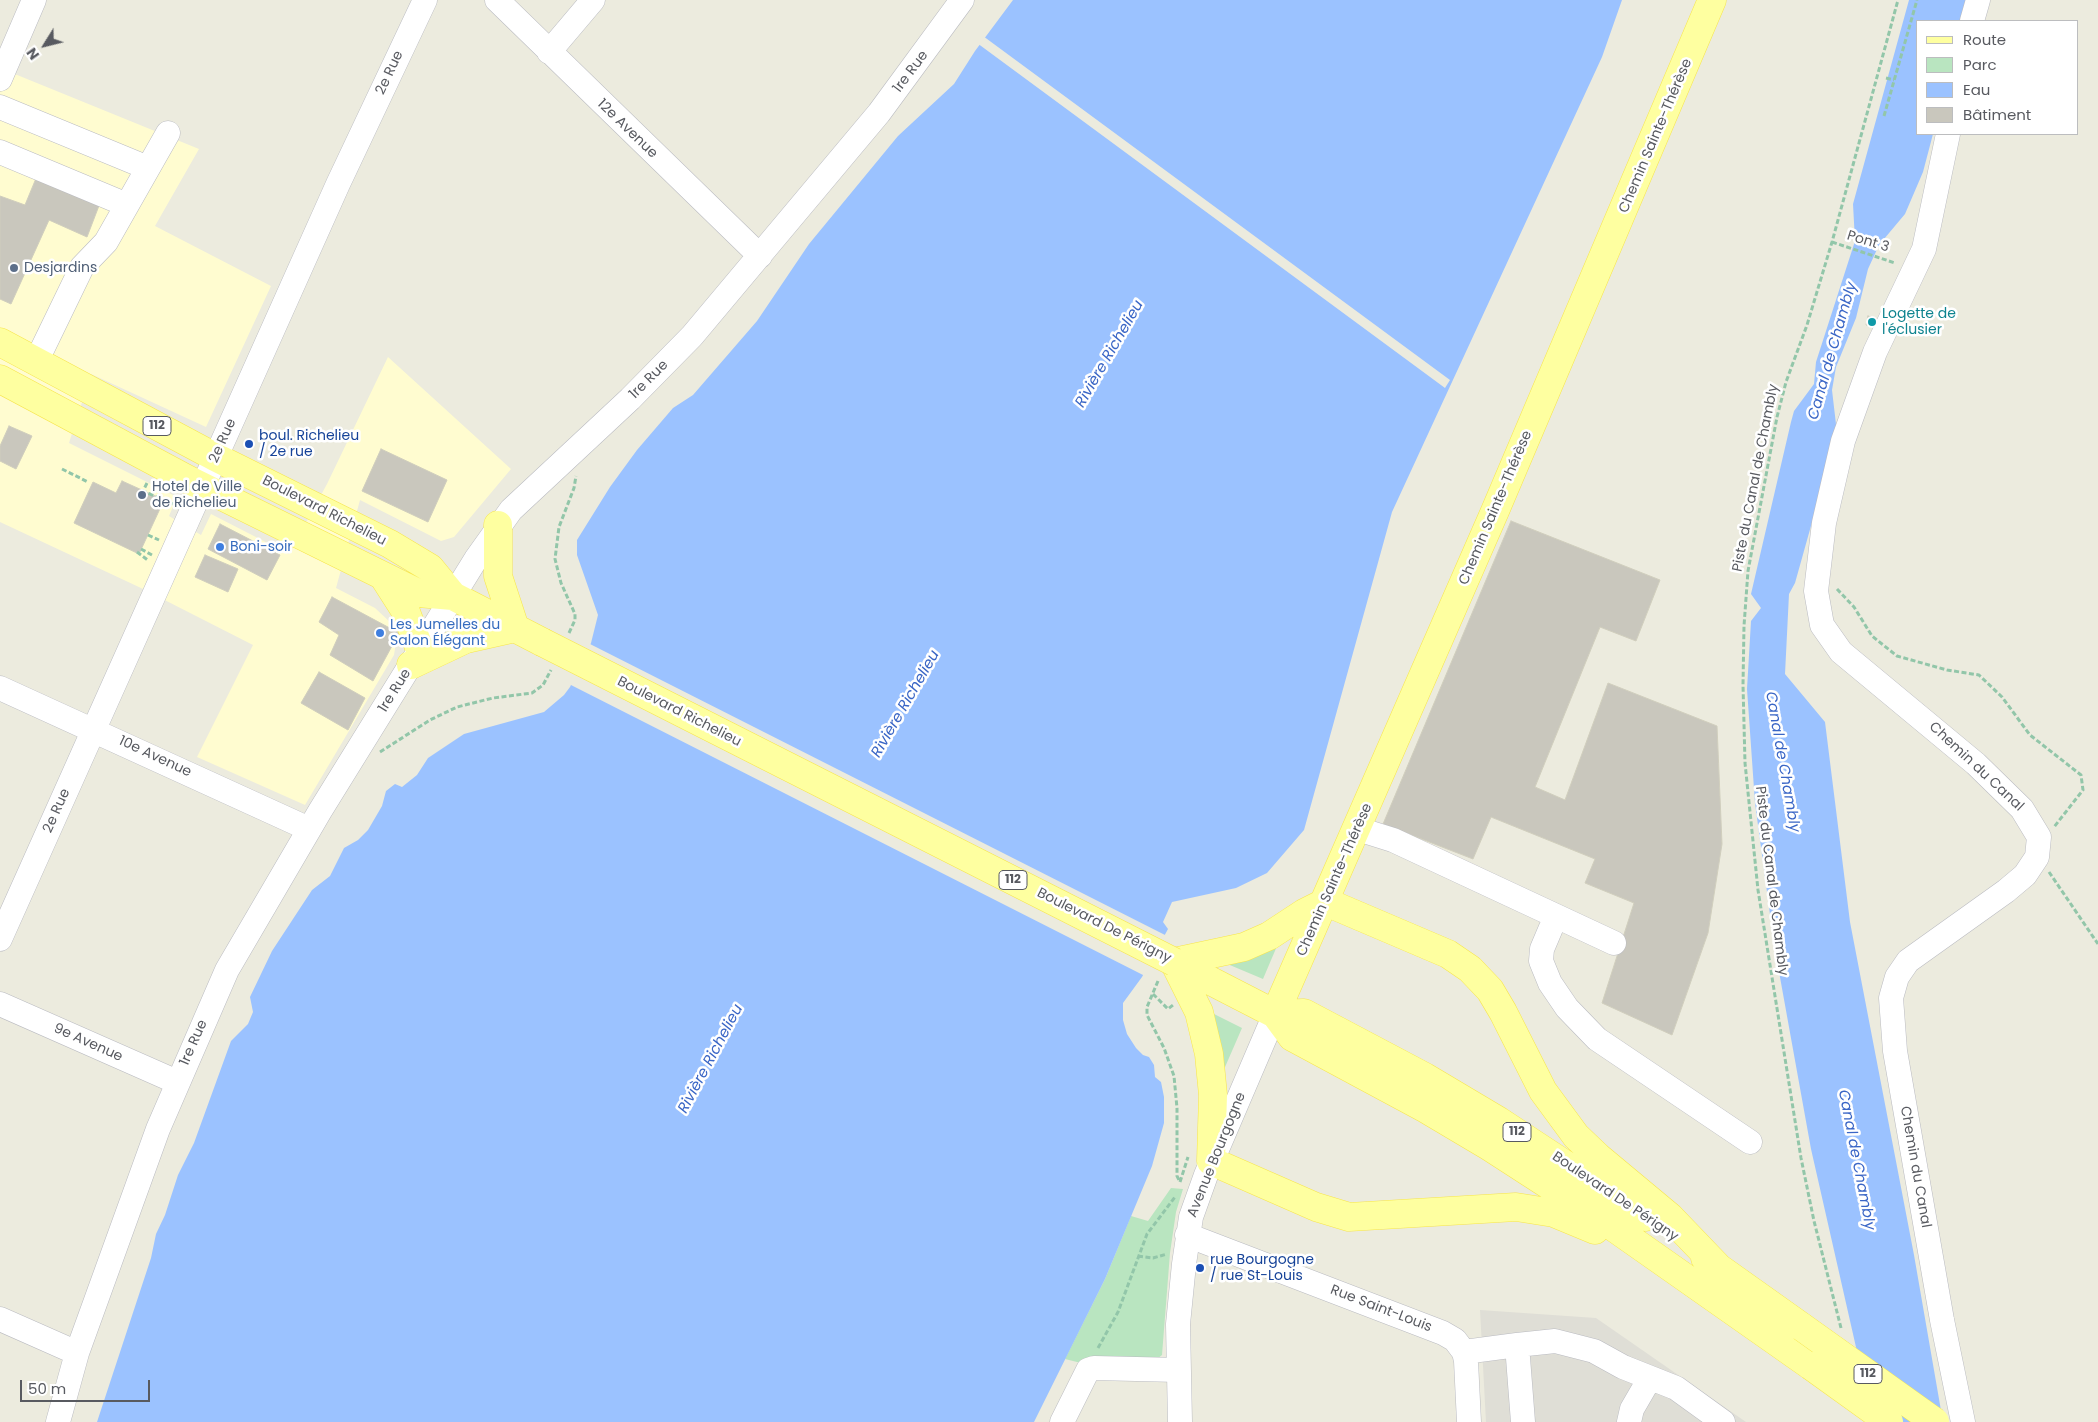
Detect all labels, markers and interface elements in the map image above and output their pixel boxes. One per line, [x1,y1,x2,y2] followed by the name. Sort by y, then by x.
[20,20,70,70] north arrow
[1916,20,2078,135] legend
[1963,29,2006,50] text: Route
[22,44,44,64] text: N
[373,48,407,98] street label: 2e Rue
[890,48,932,96] street label: 1re Rue
[1963,54,1997,75] text: Parc
[1616,56,1696,216] street label: Chemin Sainte-Thérèse
[1963,79,1990,100] text: Eau
[593,96,661,162] street label: 12e Avenue
[1963,104,2031,125] text: Bâtiment
[1845,228,1891,256] street label: Pont 3
[24,260,97,276] place label: Desjardins
[8,262,20,274] marker: Desjardins
[1805,280,1861,422] water label: Canal de Chambly
[1072,297,1148,411] water label: Rivière Richelieu
[1882,306,1956,338] place label: Logette de l'éclusier
[1866,316,1878,328] marker: Logette de l'éclusier
[626,357,672,403] street label: 1re Rue
[1730,383,1782,573] street label: Piste du Canal de Chambly
[143,416,171,436] road number: 112
[206,416,240,466] street label: 2e Rue
[259,428,359,461] place label: boul. Richelieu / 2e rue
[1456,428,1536,588] street label: Chemin Sainte-Thérèse
[243,438,255,450] marker: boul. Richelieu / 2e rue
[259,472,389,550] street label: Boulevard Richelieu
[152,479,242,512] place label: Hotel de Ville de Richelieu
[136,489,148,501] marker: Hotel de Ville de Richelieu
[230,539,293,555] place label: Boni-soir
[214,541,226,553] marker: Boni-soir
[390,617,500,650] place label: Les Jumelles du Salon Élégant
[374,627,386,639] marker: Les Jumelles du Salon Élégant
[868,647,944,761] water label: Rivière Richelieu
[375,666,415,716] street label: 1re Rue
[614,673,744,751] street label: Boulevard Richelieu
[1761,690,1803,834] water label: Canal de Chambly
[1925,719,2027,815] street label: Chemin du Canal
[116,733,194,781] street label: 10e Avenue
[1751,785,1791,977] street label: Piste du Canal de Chambly
[40,786,74,836] street label: 2e Rue
[1294,801,1376,959] street label: Chemin Sainte-Thérèse
[999,870,1027,890] road number: 112
[1034,885,1174,967] street label: Boulevard De Périgny
[675,1001,747,1117] water label: Rivière Richelieu
[177,1018,211,1068] street label: 1re Rue
[51,1020,125,1066] street label: 9e Avenue
[1834,1088,1878,1232] water label: Canal de Chambly
[1184,1090,1250,1220] street label: Avenue Bourgogne
[1896,1105,1934,1229] street label: Chemin du Canal
[1503,1122,1531,1142] road number: 112
[1549,1149,1681,1245] street label: Boulevard De Périgny
[1210,1252,1314,1284] place label: rue Bourgogne / rue St-Louis
[1194,1262,1206,1274] marker: rue Bourgogne / rue St-Louis
[1328,1282,1434,1336] street label: Rue Saint-Louis
[1854,1365,1882,1384] road number: 112
[22,1370,152,1402] scale bar
[28,1378,66,1399] text: 50 m

